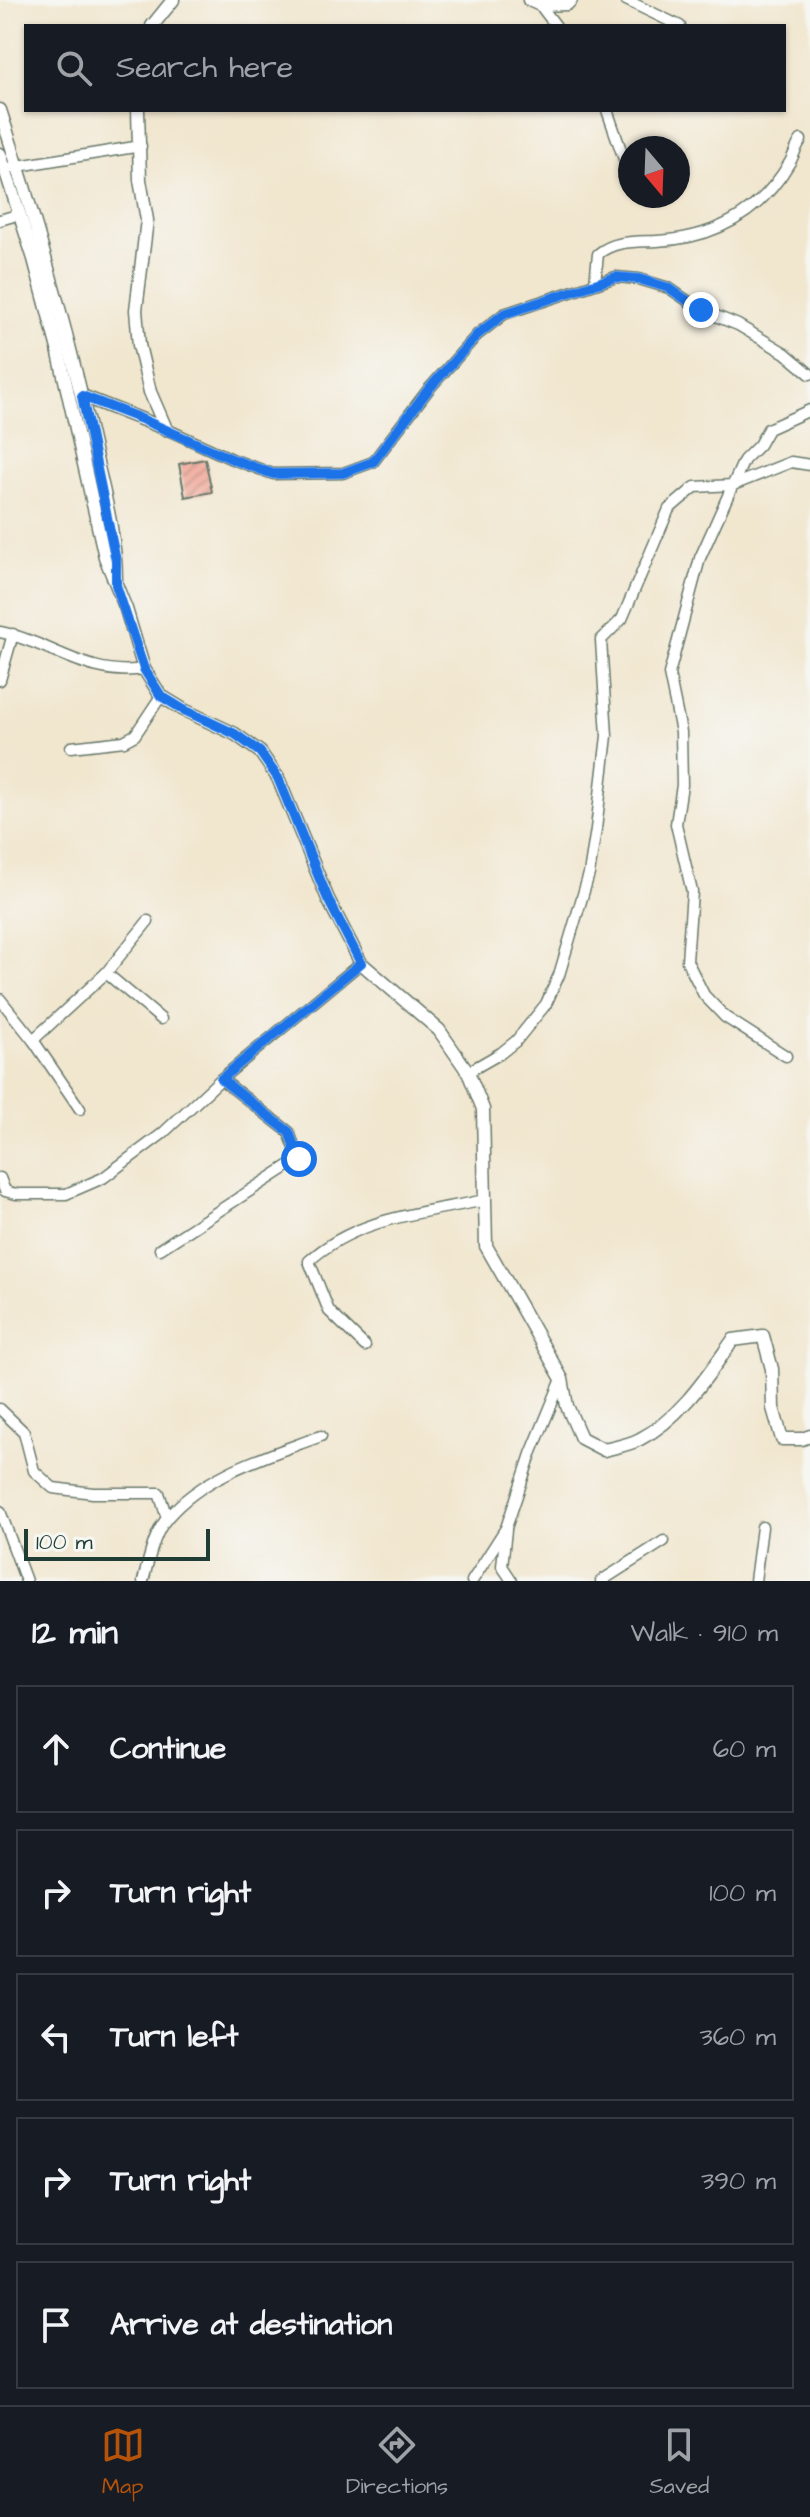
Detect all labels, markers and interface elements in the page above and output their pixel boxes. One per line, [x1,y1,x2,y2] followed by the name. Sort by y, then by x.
[24,24,786,112] search box
[52,46,96,90] icon: search
[116,47,293,89] text: Search here
[618,136,690,208] north arrow
[683,292,719,328] route end
[281,1141,317,1177] route start
[24,1525,210,1561] scale bar
[36,1527,93,1558] text: 100 m
[32,1609,118,1657] text: 12 min
[631,1615,778,1651] text: Walk · 910 m
[34,1727,78,1771] icon: ahead
[110,1728,226,1770] text: Continue
[713,1731,776,1767] text: 60 m
[34,1871,78,1915] icon: right
[110,1872,251,1914] text: Turn right
[709,1875,776,1911] text: 100 m
[34,2015,78,2059] icon: left
[110,2016,238,2058] text: Turn left
[699,2019,776,2055] text: 360 m
[34,2159,78,2203] icon: right
[110,2160,251,2202] text: Turn right
[701,2163,776,2199] text: 390 m
[34,2303,78,2347] icon: arrive
[110,2304,392,2346] text: Arrive at destination
[101,2423,145,2502] tab: Map
[346,2423,448,2502] tab: Directions
[649,2423,709,2502] tab: Saved

